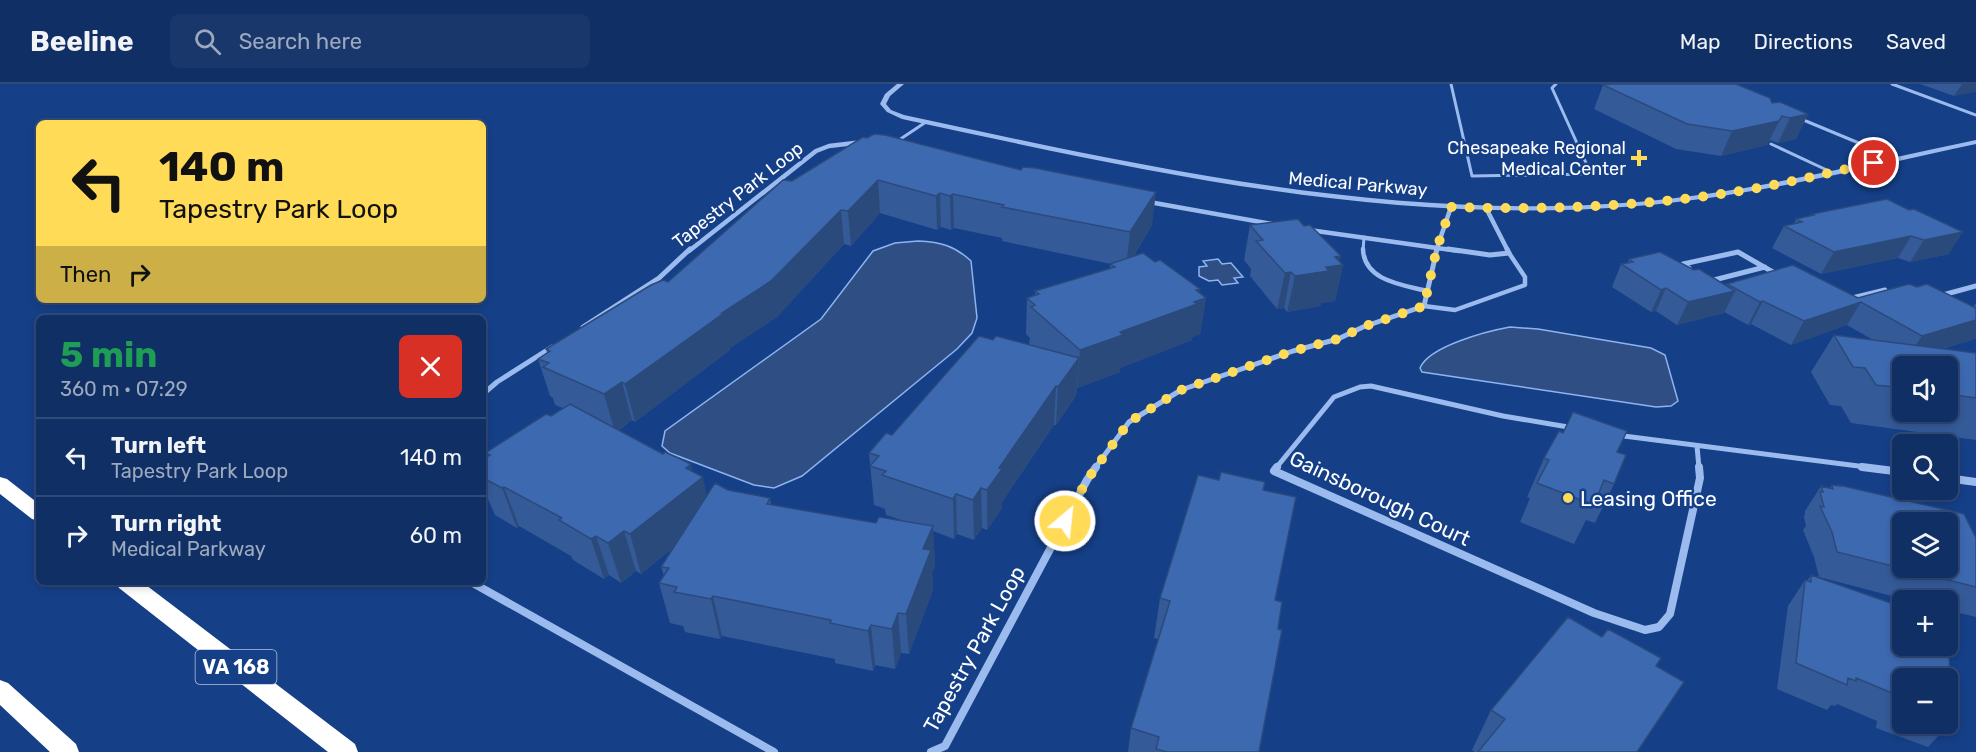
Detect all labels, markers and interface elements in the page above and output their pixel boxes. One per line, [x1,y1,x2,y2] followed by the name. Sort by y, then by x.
[170,14,590,68] search box
[30,25,134,58] text: Beeline
[191,25,224,58] icon: search
[239,28,362,55] text: Search here
[1680,29,1721,54] text: Map
[1754,29,1853,54] text: Directions
[1886,29,1946,54] text: Saved
[668,137,808,253] street label: Tapestry Park Loop
[1447,137,1626,180] place label: Chesapeake Regional Medical Center
[1848,137,1899,188] pin
[159,142,285,192] text: 140 m
[60,144,138,222] icon: left
[1857,146,1890,179] icon: arrive
[1630,149,1648,167] marker: Chesapeake Regional Medical Center
[1288,167,1428,201] street label: Medical Parkway
[159,193,398,225] text: Tapestry Park Loop
[123,258,156,291] icon: right
[60,261,111,288] text: Then
[60,333,157,376] text: 5 min
[399,335,462,398] button: close
[1892,356,1958,734] map controls
[1892,356,1958,422] button: sound
[60,377,188,401] text: 360 m · 07:29
[111,432,206,459] text: Turn left
[1892,434,1958,500] button: search
[60,441,93,474] icon: left
[400,444,462,471] text: 140 m
[1286,445,1474,551] street label: Gainsborough Court
[111,459,288,483] text: Tapestry Park Loop
[1580,486,1717,511] place label: Leasing Office
[1033,489,1097,553] position arrow
[1561,491,1575,505] marker: Leasing Office
[111,510,221,537] text: Turn right
[1892,512,1958,578] button: layers
[60,519,93,552] icon: right
[410,522,462,549] text: 60 m
[111,537,266,561] text: Medical Parkway
[918,562,1030,736] street label: Tapestry Park Loop
[1892,590,1958,656] button: +
[196,650,276,684] road number: VA 168
[1892,668,1958,734] button: −

